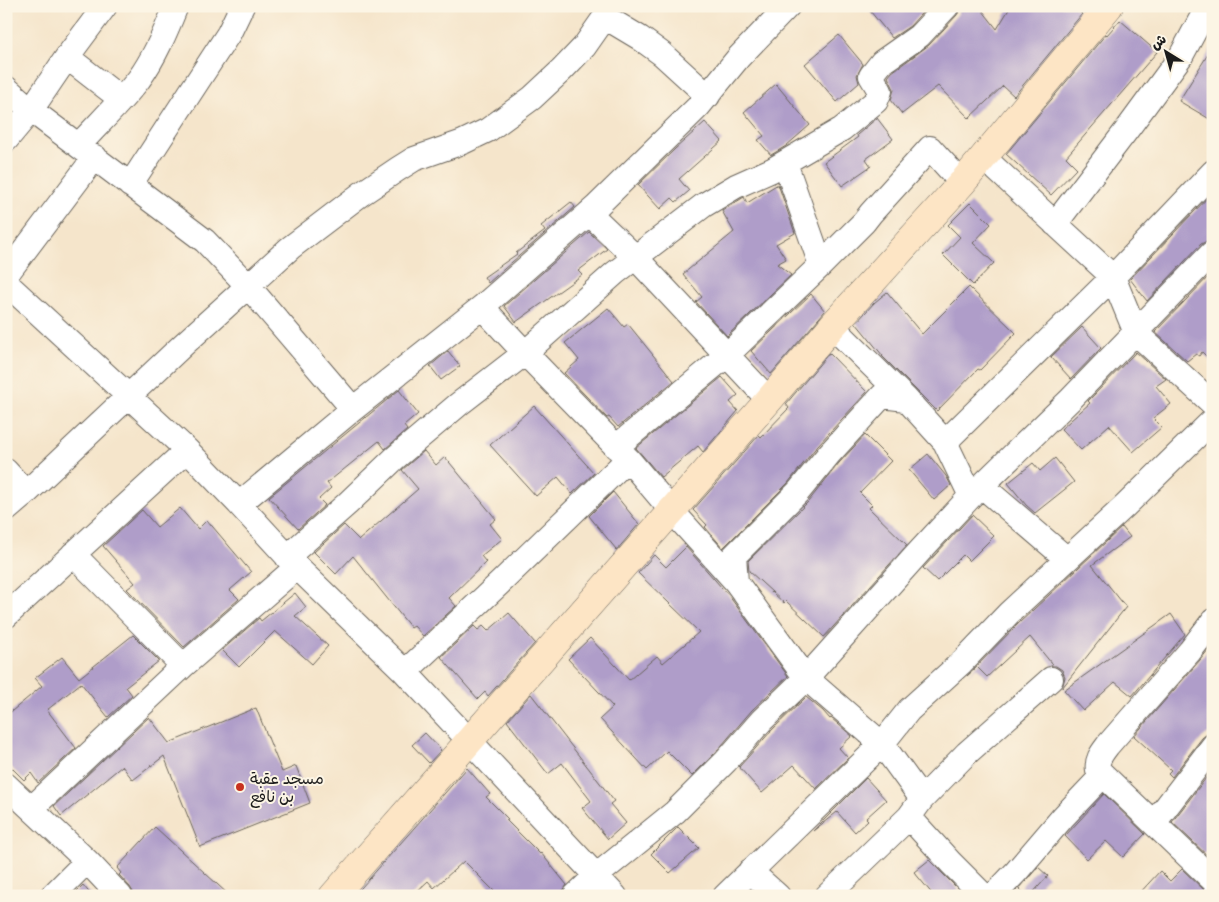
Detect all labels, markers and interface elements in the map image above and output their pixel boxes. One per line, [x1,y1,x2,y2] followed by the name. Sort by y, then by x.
[1142,28,1192,78] north arrow
[1147,30,1170,53] text: ش
[250,768,324,808] place label: مسجد عقبة بن نافع
[234,781,246,793] marker: مسجد عقبة بن نافع

